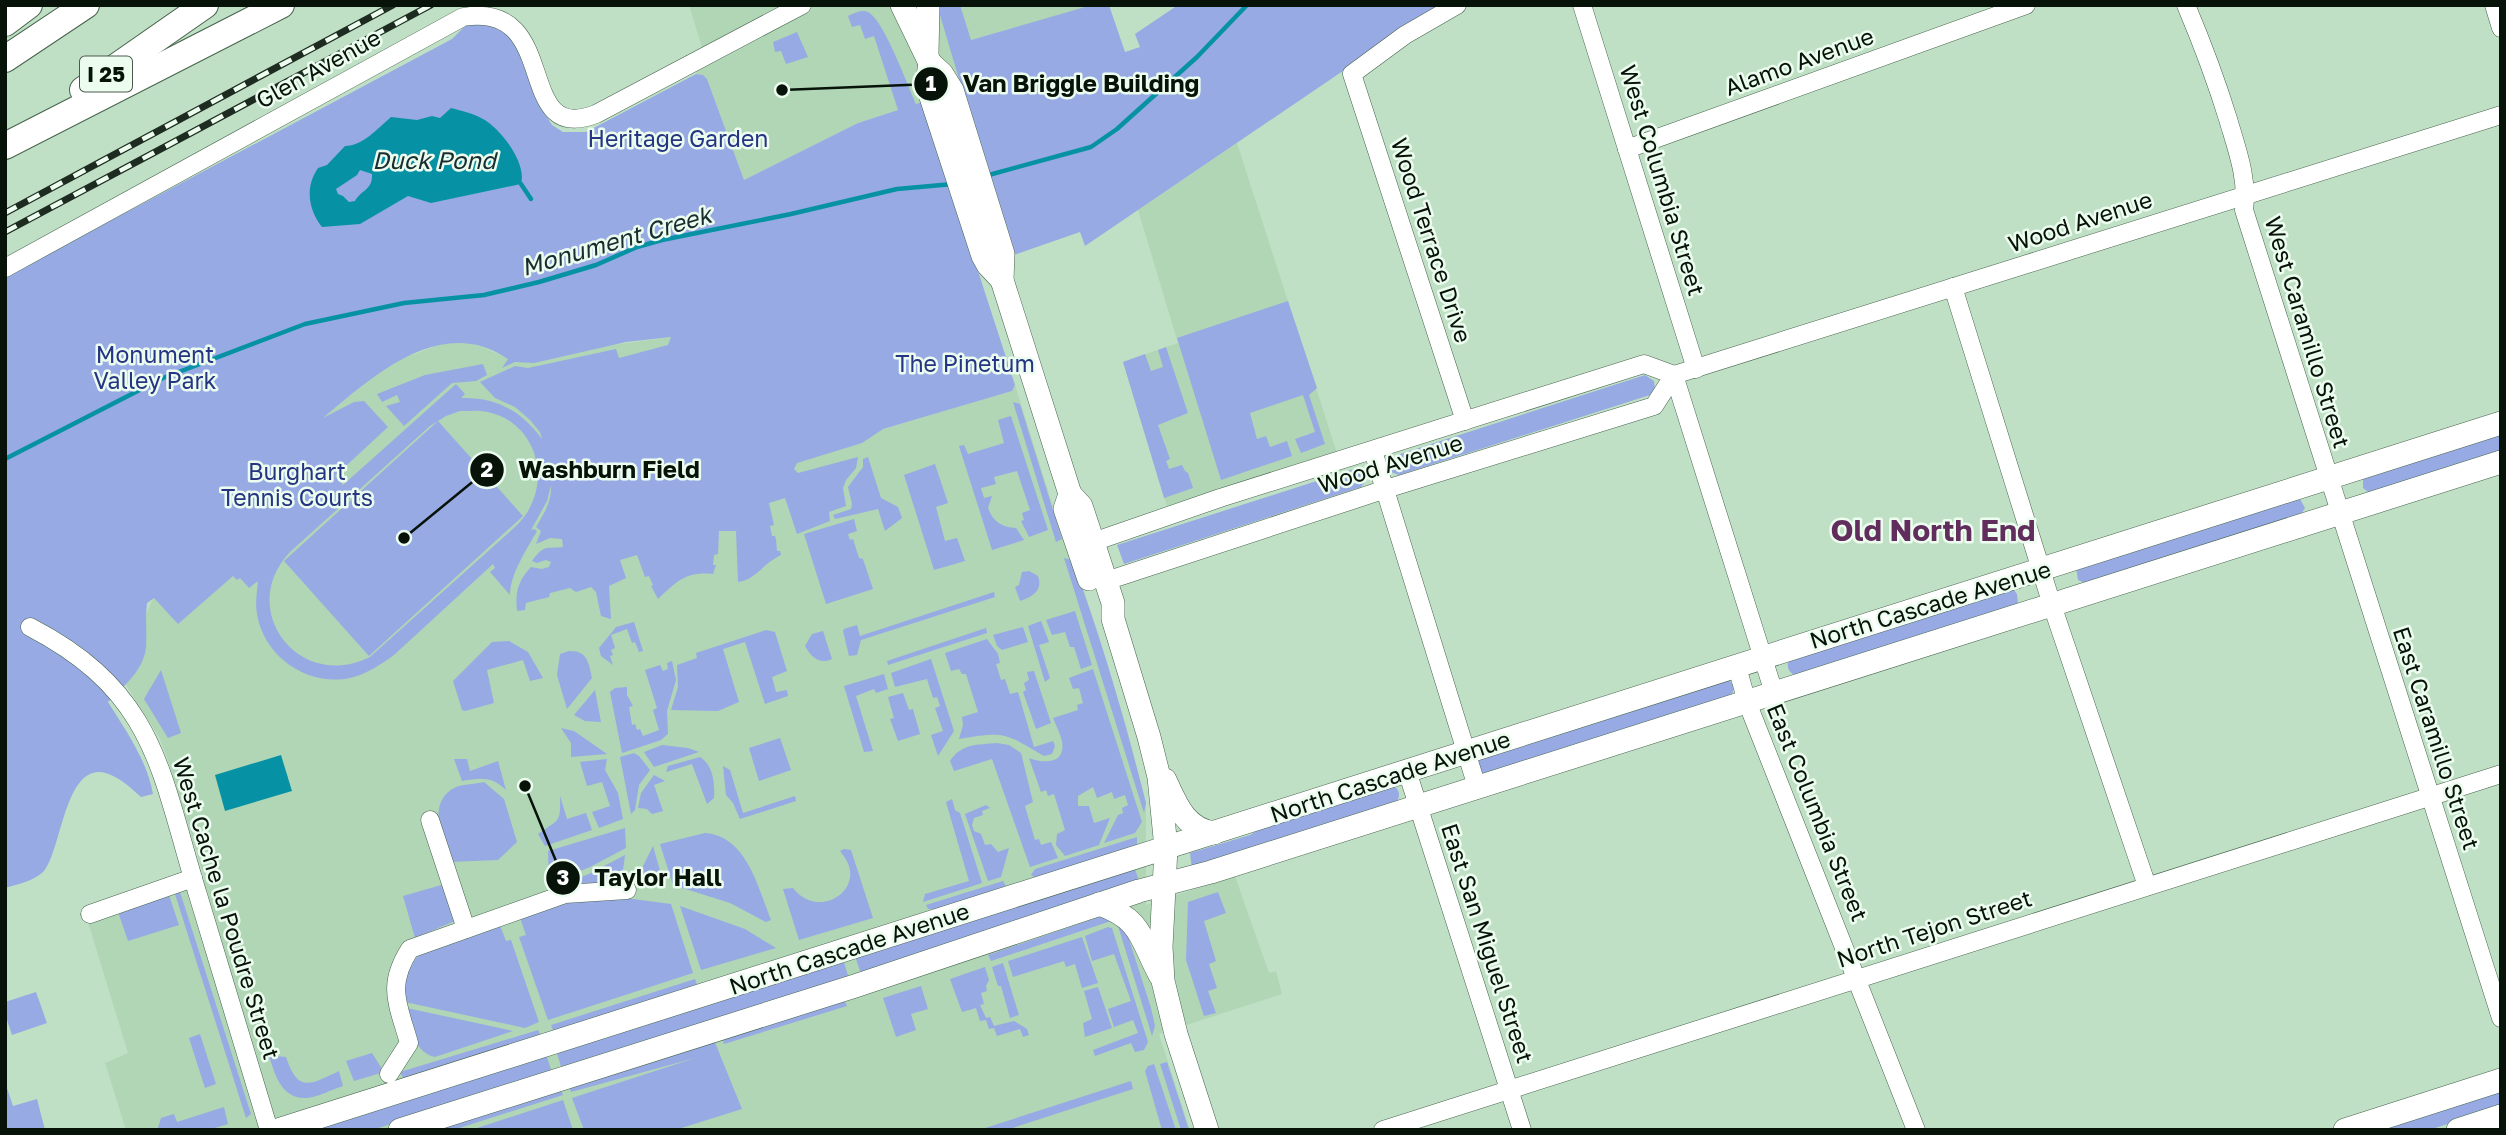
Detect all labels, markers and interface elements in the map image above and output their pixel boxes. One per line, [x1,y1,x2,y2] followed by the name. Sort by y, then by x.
[1721,21,1877,101] street label: Alamo Avenue
[251,22,385,114] street label: Glen Avenue
[80,56,132,92] road number: I 25
[913,61,1213,106] callout: Van Briggle Building
[1615,61,1711,299] street label: West Columbia Street
[963,68,1199,97] text: Van Briggle Building
[926,70,937,96] text: 1
[588,124,768,152] park label: Heritage Garden
[1386,134,1478,346] street label: Wood Terrace Drive
[372,145,499,174] water label: Duck Pond
[2004,185,2156,257] street label: Wood Avenue
[518,198,717,281] water label: Monument Creek
[2259,213,2357,451] street label: West Caramillo Street
[94,340,216,394] park label: Monument Valley Park
[895,349,1035,377] park label: The Pinetum
[1314,428,1466,498] street label: Wood Avenue
[469,447,714,492] callout: Washburn Field
[518,454,700,483] text: Washburn Field
[481,456,494,482] text: 2
[221,457,373,511] park label: Burghart Tennis Courts
[1830,512,2036,548] district label: Old North End
[1806,554,2054,654] street label: North Cascade Avenue
[2388,623,2486,853] street label: East Caramillo Street
[1762,699,1874,925] street label: East Columbia Street
[1267,724,1513,828] street label: North Cascade Avenue
[168,753,286,1063] street label: West Cache la Poudre Street
[1436,820,1540,1066] street label: East San Miguel Street
[546,855,736,900] callout: Taylor Hall
[594,862,722,891] text: Taylor Hall
[557,864,569,890] text: 3
[1833,883,2035,973] street label: North Tejon Street
[726,896,972,1000] street label: North Cascade Avenue

